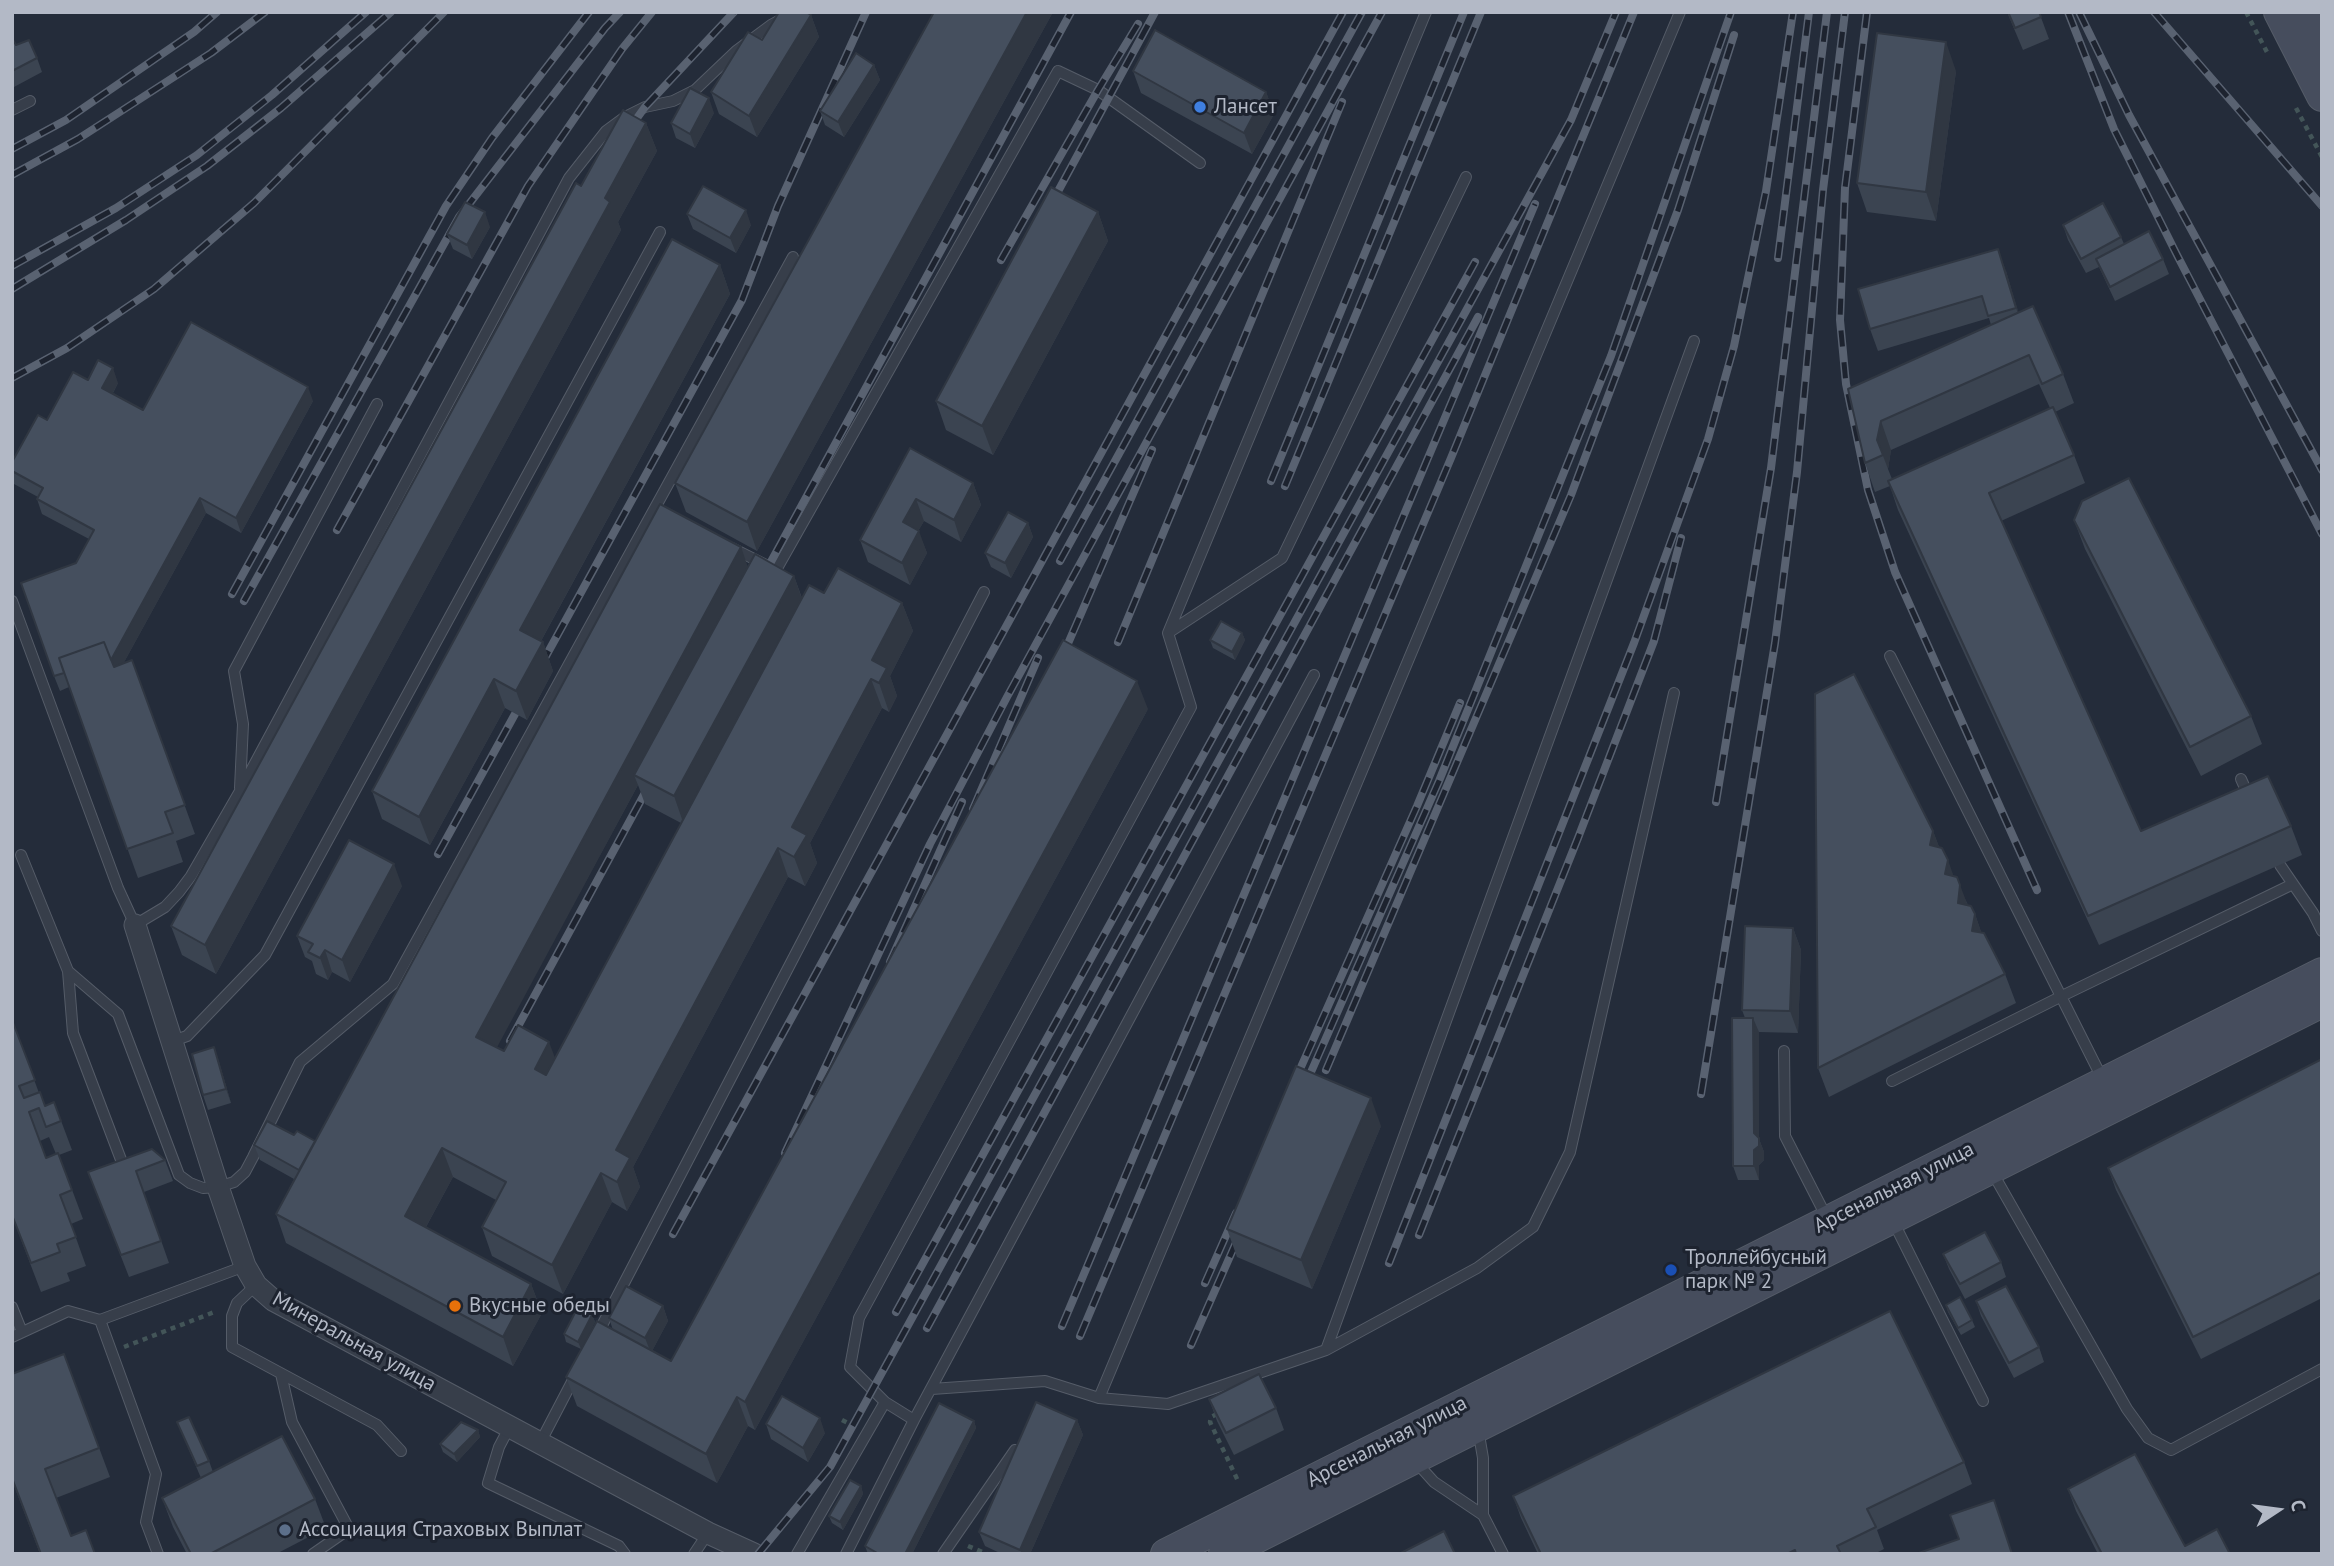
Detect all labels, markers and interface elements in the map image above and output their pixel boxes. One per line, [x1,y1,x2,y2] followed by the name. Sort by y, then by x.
[1214,94,1277,120] place label: Лансет
[1192,99,1208,115] marker: Лансет
[1810,1137,1978,1239] street label: Арсенальная улица
[1685,1245,1827,1295] place label: Троллейбусный парк № 2
[1663,1262,1679,1278] marker: Троллейбусный парк № 2
[268,1287,440,1397] street label: Минеральная улица
[469,1293,610,1319] place label: Вкусные обеды
[447,1298,463,1314] marker: Вкусные обеды
[1303,1391,1471,1493] street label: Арсенальная улица
[2243,1475,2313,1545] north arrow
[2286,1497,2311,1513] text: С
[299,1517,582,1543] place label: Ассоциация Страховых Выплат
[277,1522,293,1538] marker: Ассоциация Страховых Выплат

